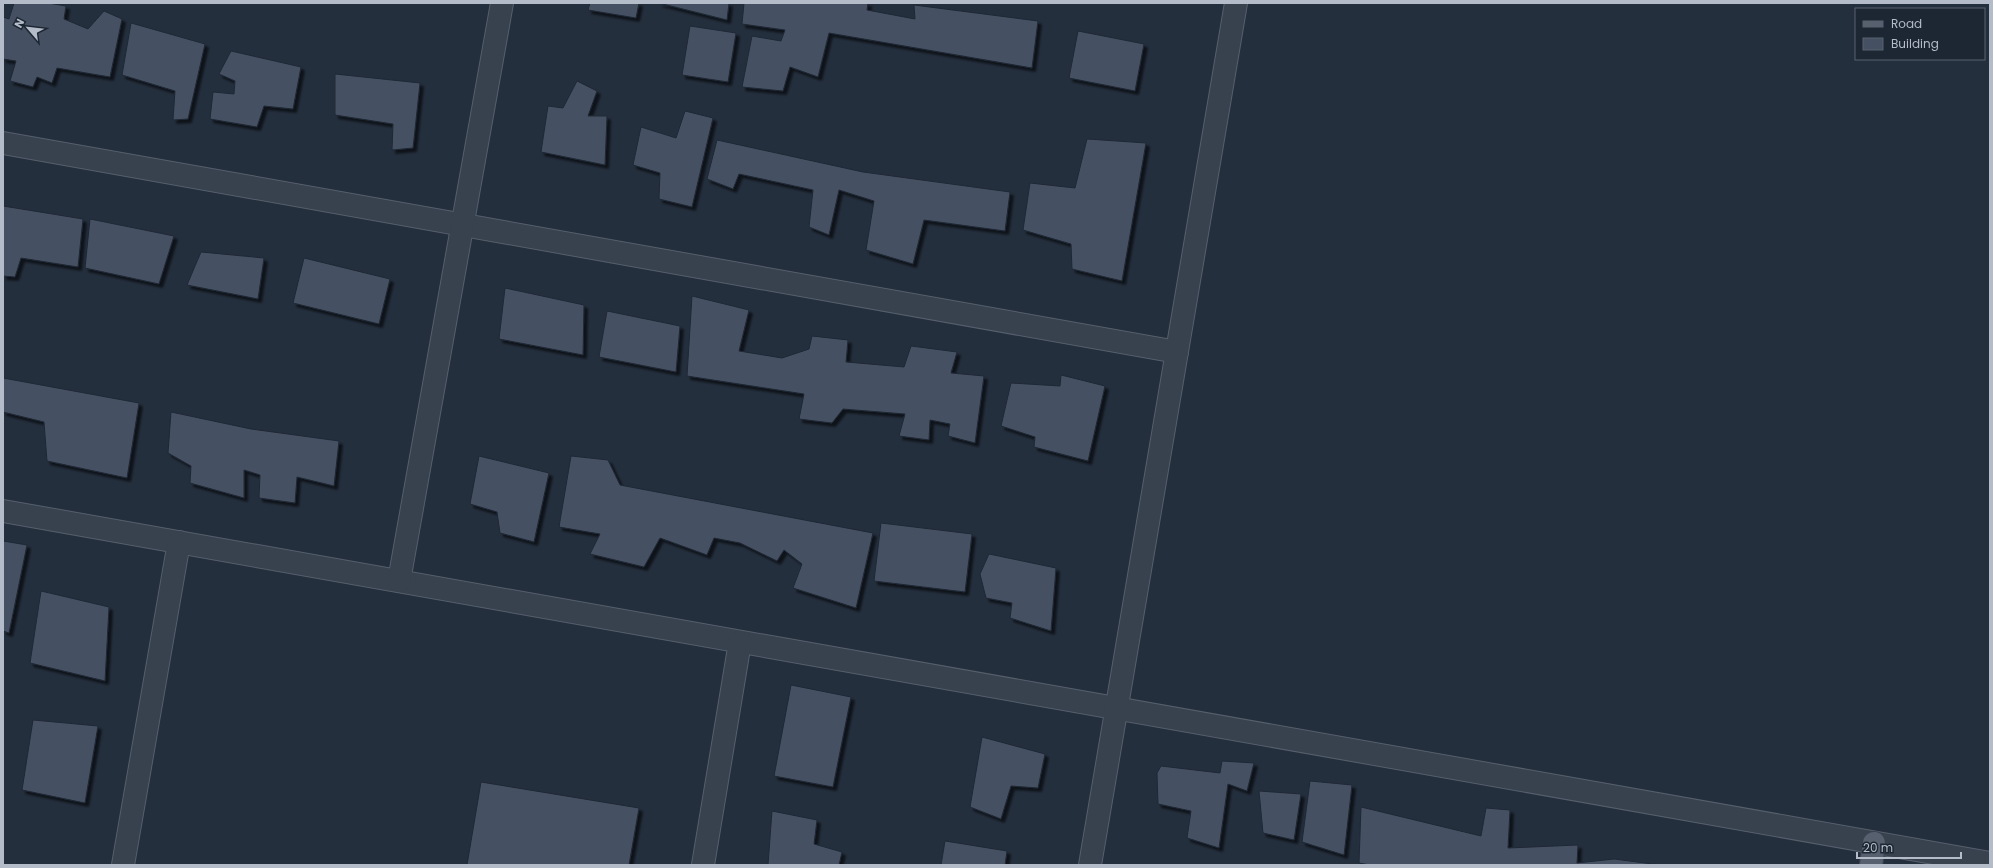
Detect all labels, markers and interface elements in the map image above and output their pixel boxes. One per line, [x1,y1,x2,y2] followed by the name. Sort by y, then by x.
[8,8,48,48] north arrow
[1855,8,1985,60] legend
[1891,15,1922,32] text: Road
[10,16,28,31] text: N
[1891,35,1939,52] text: Building
[1857,834,1961,860] scale bar
[1863,839,1893,856] text: 20 m

